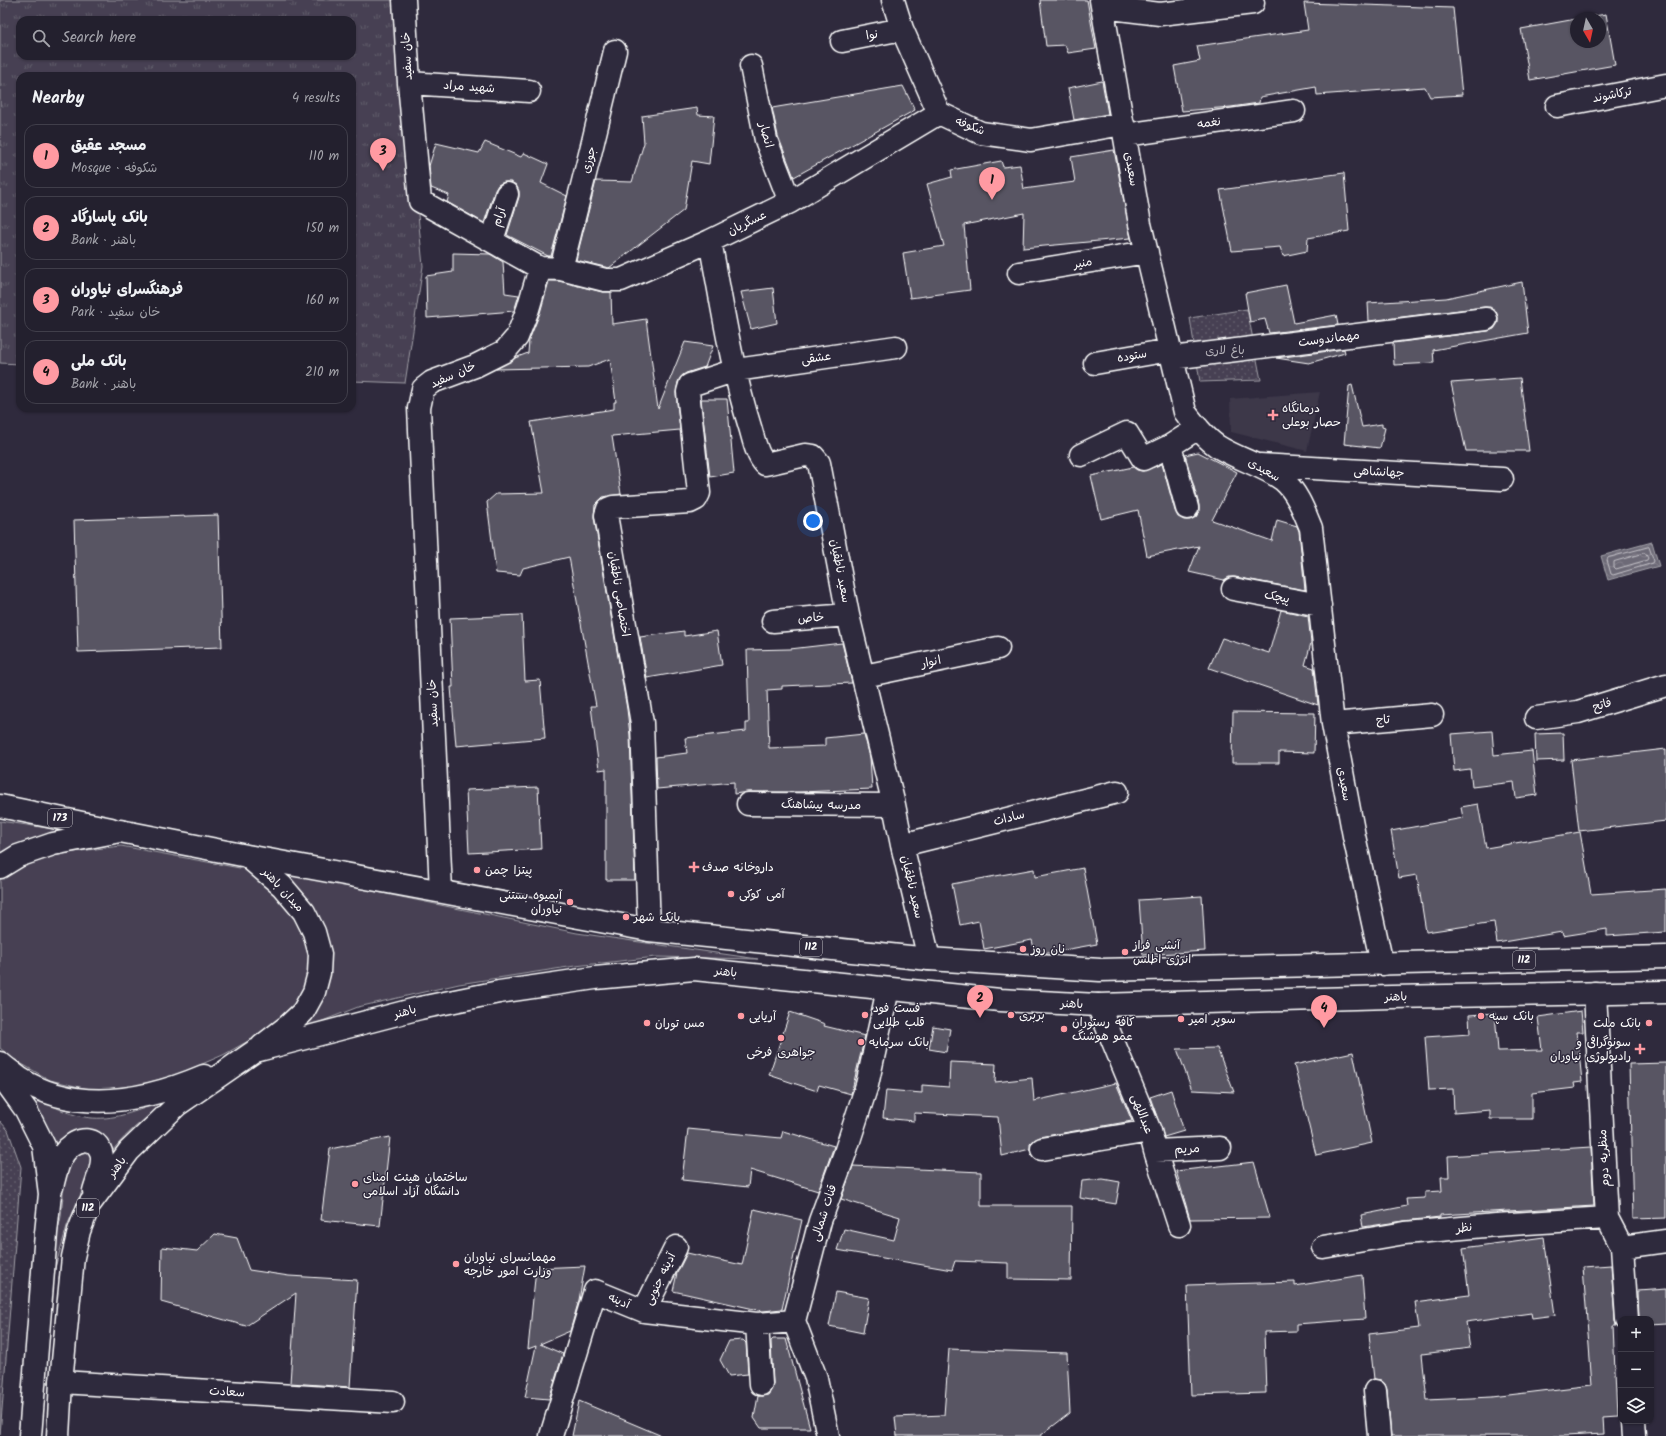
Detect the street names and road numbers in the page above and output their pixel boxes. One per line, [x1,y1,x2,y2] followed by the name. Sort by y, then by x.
[864,25,880,45] street label: نوا
[396,31,418,81] street label: خان سفید
[442,76,496,98] street label: شهید مراد
[1591,82,1634,108] street label: ترکاشوند
[952,111,988,141] street label: شکوفه
[1196,112,1222,134] street label: نغمه
[753,119,779,150] street label: انصار
[576,144,602,176] street label: جوزی
[1119,150,1143,188] street label: سعیدی
[487,204,511,229] street label: آرام
[724,205,770,241] street label: عسگریان
[1071,252,1094,274] street label: منیر
[1297,326,1361,352] street label: مهماندوست
[1115,344,1149,368] street label: ستوده
[800,347,832,369] street label: عشقی
[427,357,479,393] street label: خان سفید
[1244,453,1284,487] street label: سعیدی
[1353,461,1405,483] street label: جهانشاهی
[825,538,855,604] street label: سعید ناطقیان
[603,550,635,638] street label: اختصاصی ناطقیان
[1263,585,1291,609] street label: پیچک
[797,608,825,628] street label: خاص
[918,651,943,674] street label: انوار
[422,678,444,728] street label: خان سفید
[1590,693,1614,717] street label: فاتح
[1375,710,1391,730] street label: تاج
[1331,765,1357,803] street label: سعیدی
[781,795,861,815] street label: مدرسه پیشاهنگ
[991,805,1027,831] street label: سادات
[48,809,72,827] road number: 173
[896,854,928,920] street label: سعید ناطقیان
[257,863,309,916] street label: میدان باهنر
[800,938,822,956] road number: 112
[1513,951,1535,969] road number: 112
[713,961,738,983] street label: باهنر
[1384,987,1407,1007] street label: باهنر
[1059,994,1084,1014] street label: باهنر
[391,1000,418,1024] street label: باهنر
[1126,1091,1158,1137] street label: عبداللهی
[1593,1129,1615,1187] street label: منظریه دوم
[1174,1139,1200,1159] street label: مریم
[102,1152,131,1183] street label: باهنر
[806,1182,842,1244] street label: قنات شمالى
[77,1199,99,1217] road number: 112
[1454,1218,1473,1238] street label: نظر
[639,1249,681,1309] street label: آدینه جنوبی
[605,1288,634,1315] street label: آدینه
[209,1382,245,1402] street label: سعادت

